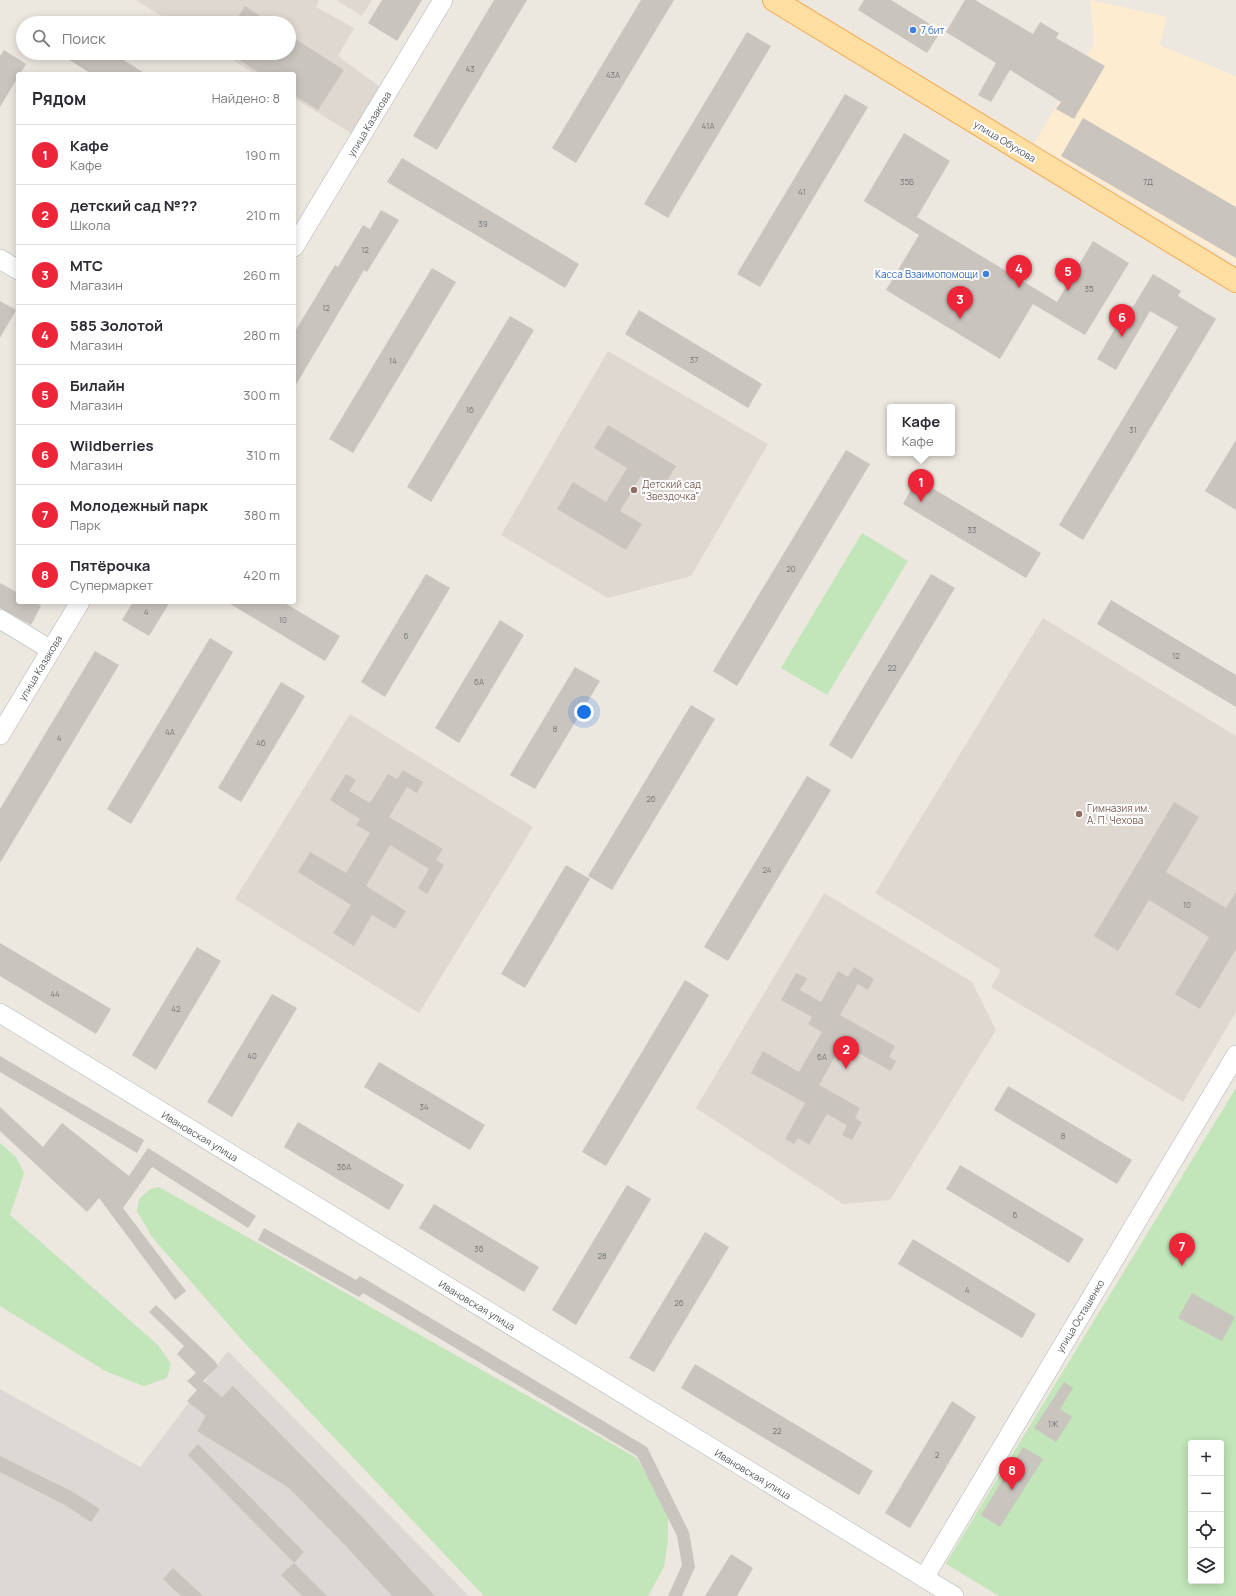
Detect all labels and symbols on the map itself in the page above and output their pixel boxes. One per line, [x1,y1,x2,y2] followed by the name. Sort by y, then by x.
[921,23,945,37] place label: 7 бит
[908,25,918,35] marker: 7 бит
[465,63,475,74] house number: 43
[606,69,620,80] house number: 43А
[344,89,394,159] street label: улица Казакова
[971,117,1039,165] street label: улица Обухова
[702,120,714,131] house number: 41А
[900,176,914,187] house number: 35Б
[1143,176,1153,187] house number: 7Д
[798,186,806,197] house number: 41
[478,218,488,229] house number: 39
[361,244,369,255] house number: 12
[1006,255,1032,288] pin: 4
[1055,258,1081,291] pin: 5
[875,267,978,281] place label: Касса Взаимопомощи
[981,269,991,279] marker: Касса Взаимопомощи
[1084,283,1094,294] house number: 35
[947,286,973,319] pin: 3
[322,302,330,313] house number: 12
[1109,304,1135,337] pin: 6
[690,354,698,365] house number: 37
[389,355,397,366] house number: 14
[466,404,474,415] house number: 16
[1129,424,1137,435] house number: 31
[908,469,934,502] pin: 1
[642,477,701,503] place label: Детский сад "Звездочка"
[629,485,639,495] marker: Детский сад "Звездочка"
[968,524,976,535] house number: 33
[786,563,796,574] house number: 20
[144,606,149,617] house number: 4
[279,614,287,625] house number: 10
[404,630,409,641] house number: 6
[15,633,65,703] street label: улица Казакова
[1172,650,1180,661] house number: 12
[887,662,897,673] house number: 22
[474,676,484,687] house number: 6А
[574,702,594,722] your location
[553,723,558,734] house number: 8
[165,726,175,737] house number: 4А
[57,732,62,743] house number: 4
[256,737,266,748] house number: 46
[646,793,656,804] house number: 26
[1087,801,1150,827] place label: Гимназия им. А. П. Чехова
[1074,809,1084,819] marker: Гимназия им. А. П. Чехова
[762,864,772,875] house number: 24
[1183,899,1191,910] house number: 10
[50,988,60,999] house number: 44
[171,1003,181,1014] house number: 42
[833,1036,859,1069] pin: 2
[247,1050,257,1061] house number: 40
[817,1051,827,1062] house number: 6А
[419,1101,429,1112] house number: 34
[159,1108,241,1164] street label: Ивановская улица
[1061,1130,1066,1141] house number: 8
[337,1161,351,1172] house number: 36А
[1013,1209,1018,1220] house number: 6
[1169,1233,1195,1266] pin: 7
[474,1243,484,1254] house number: 36
[597,1250,607,1261] house number: 28
[436,1277,518,1333] street label: Ивановская улица
[1053,1277,1108,1355] street label: улица Осташенко
[965,1284,970,1295] house number: 4
[674,1297,684,1308] house number: 26
[1048,1418,1059,1429] house number: 1Ж
[772,1425,782,1436] house number: 22
[712,1446,794,1502] street label: Ивановская улица
[935,1449,940,1460] house number: 2
[999,1457,1025,1490] pin: 8

